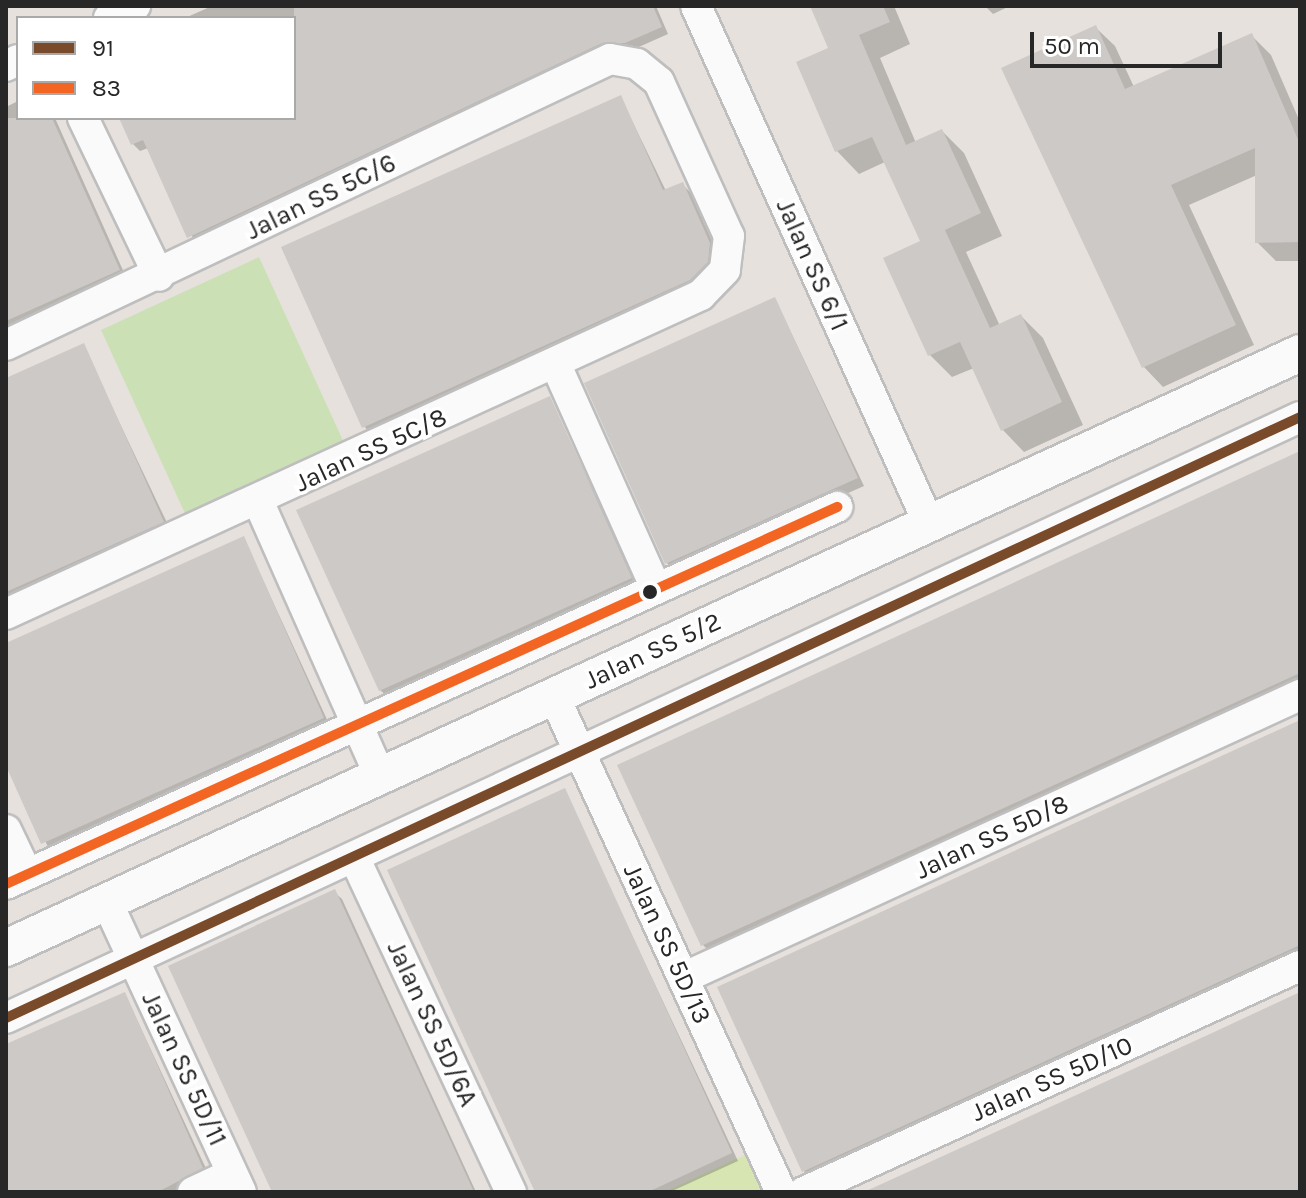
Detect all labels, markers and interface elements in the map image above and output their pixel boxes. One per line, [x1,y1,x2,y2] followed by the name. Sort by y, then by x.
[16,16,296,120] legend
[1034,16,1226,66] scale bar
[1044,32,1100,60] text: 50 m
[92,34,114,62] text: 91
[92,74,121,102] text: 83
[241,147,401,247] street label: Jalan SS 5C/6
[769,194,855,336] street label: Jalan SS 6/1
[290,401,452,499] street label: Jalan SS 5C/8
[642,584,658,600] unlabelled marker
[580,606,726,696] street label: Jalan SS 5/2
[911,788,1073,886] street label: Jalan SS 5D/8
[616,859,718,1029] street label: Jalan SS 5D/13
[380,936,484,1112] street label: Jalan SS 5D/6A
[135,987,233,1151] street label: Jalan SS 5D/11
[967,1030,1137,1128] street label: Jalan SS 5D/10

